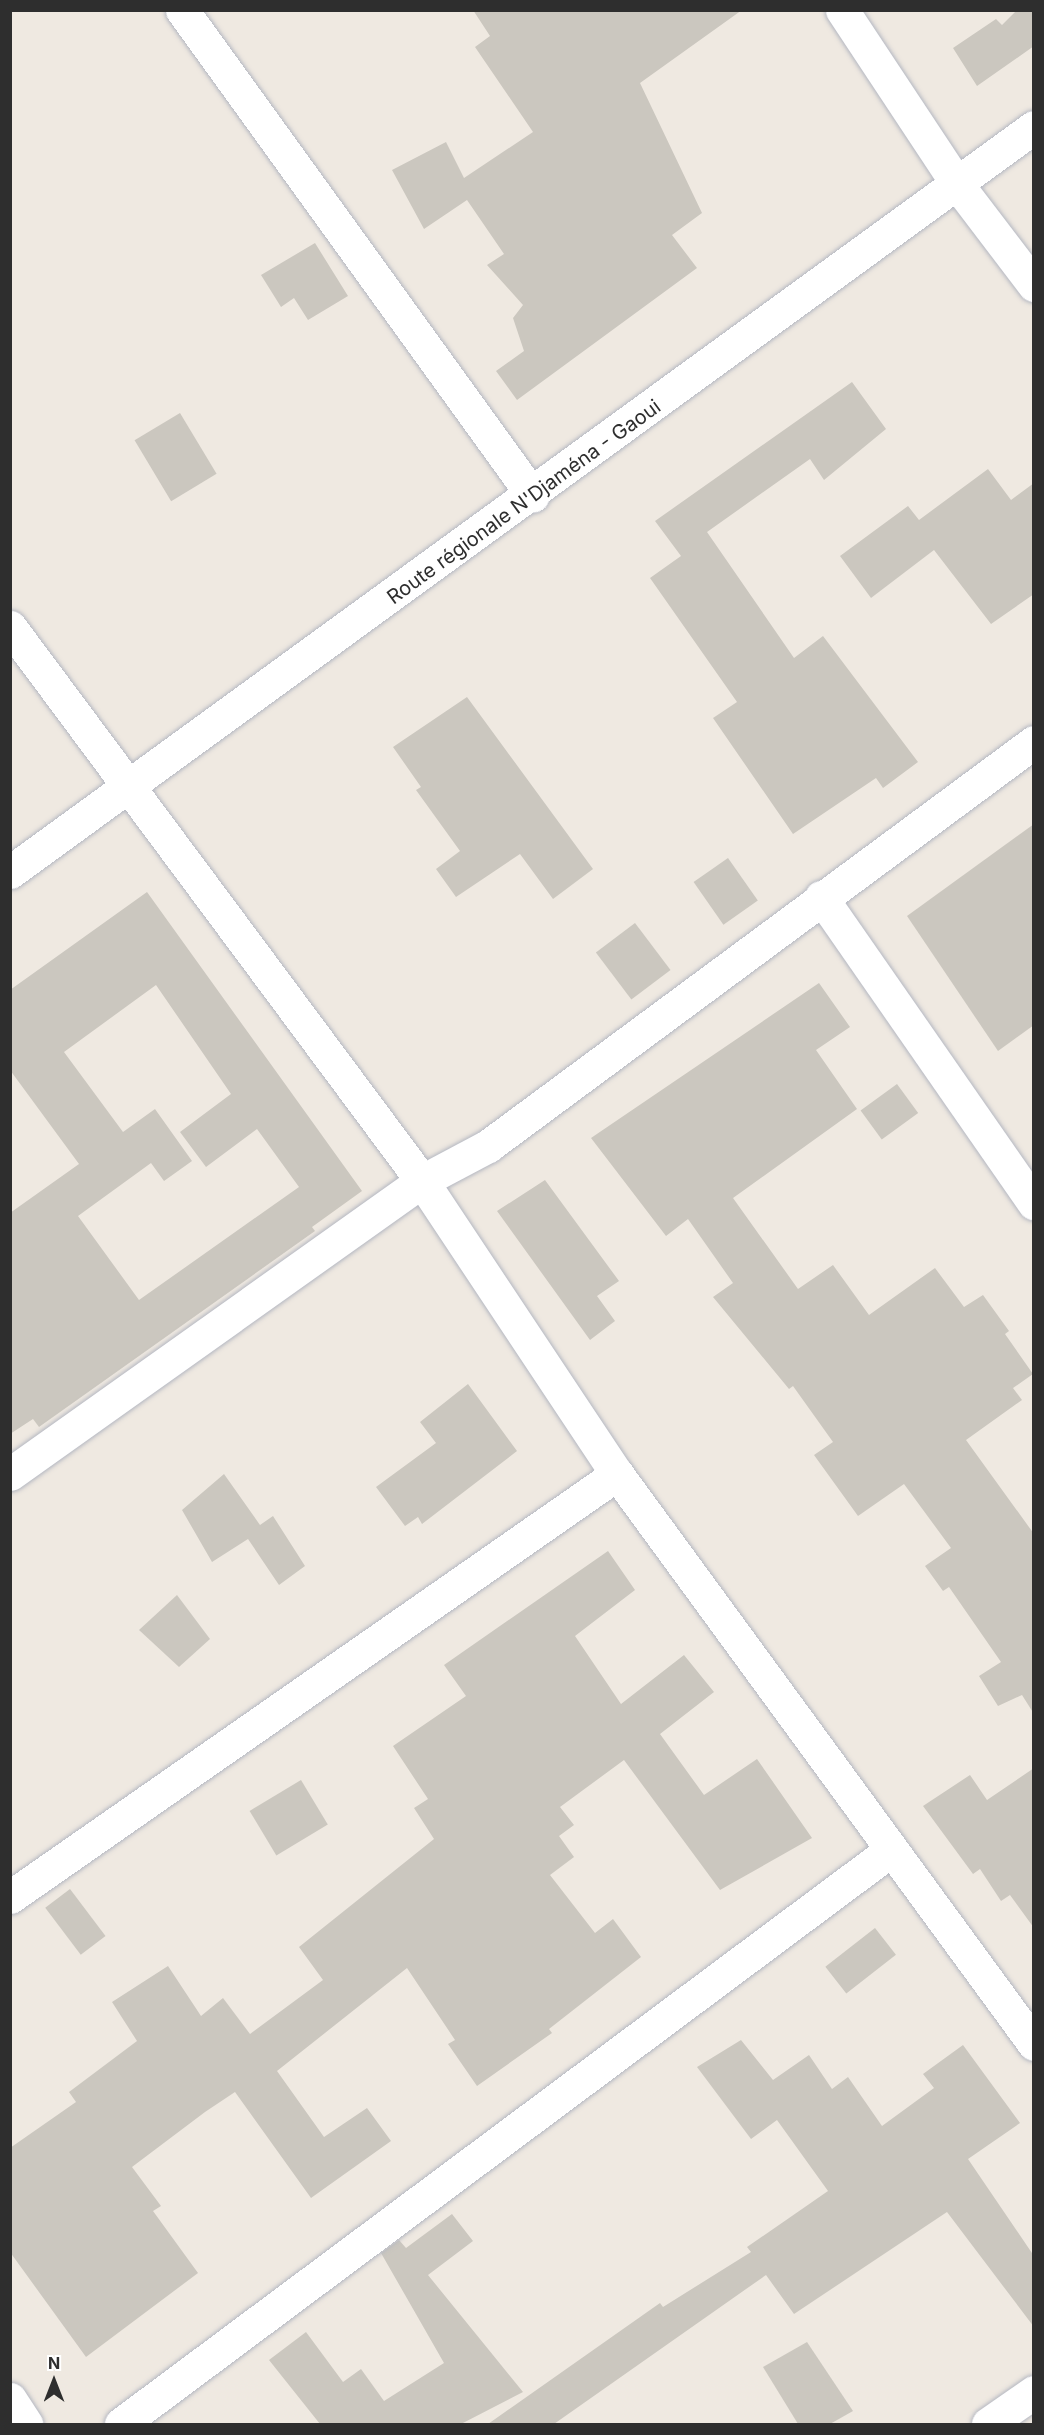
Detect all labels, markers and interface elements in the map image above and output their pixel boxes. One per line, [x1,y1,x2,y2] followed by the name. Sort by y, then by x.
[383,395,665,609] street label: Route régionale N'Djaména - Gaoui
[24,2351,84,2411] north arrow
[48,2353,60,2373] text: N

